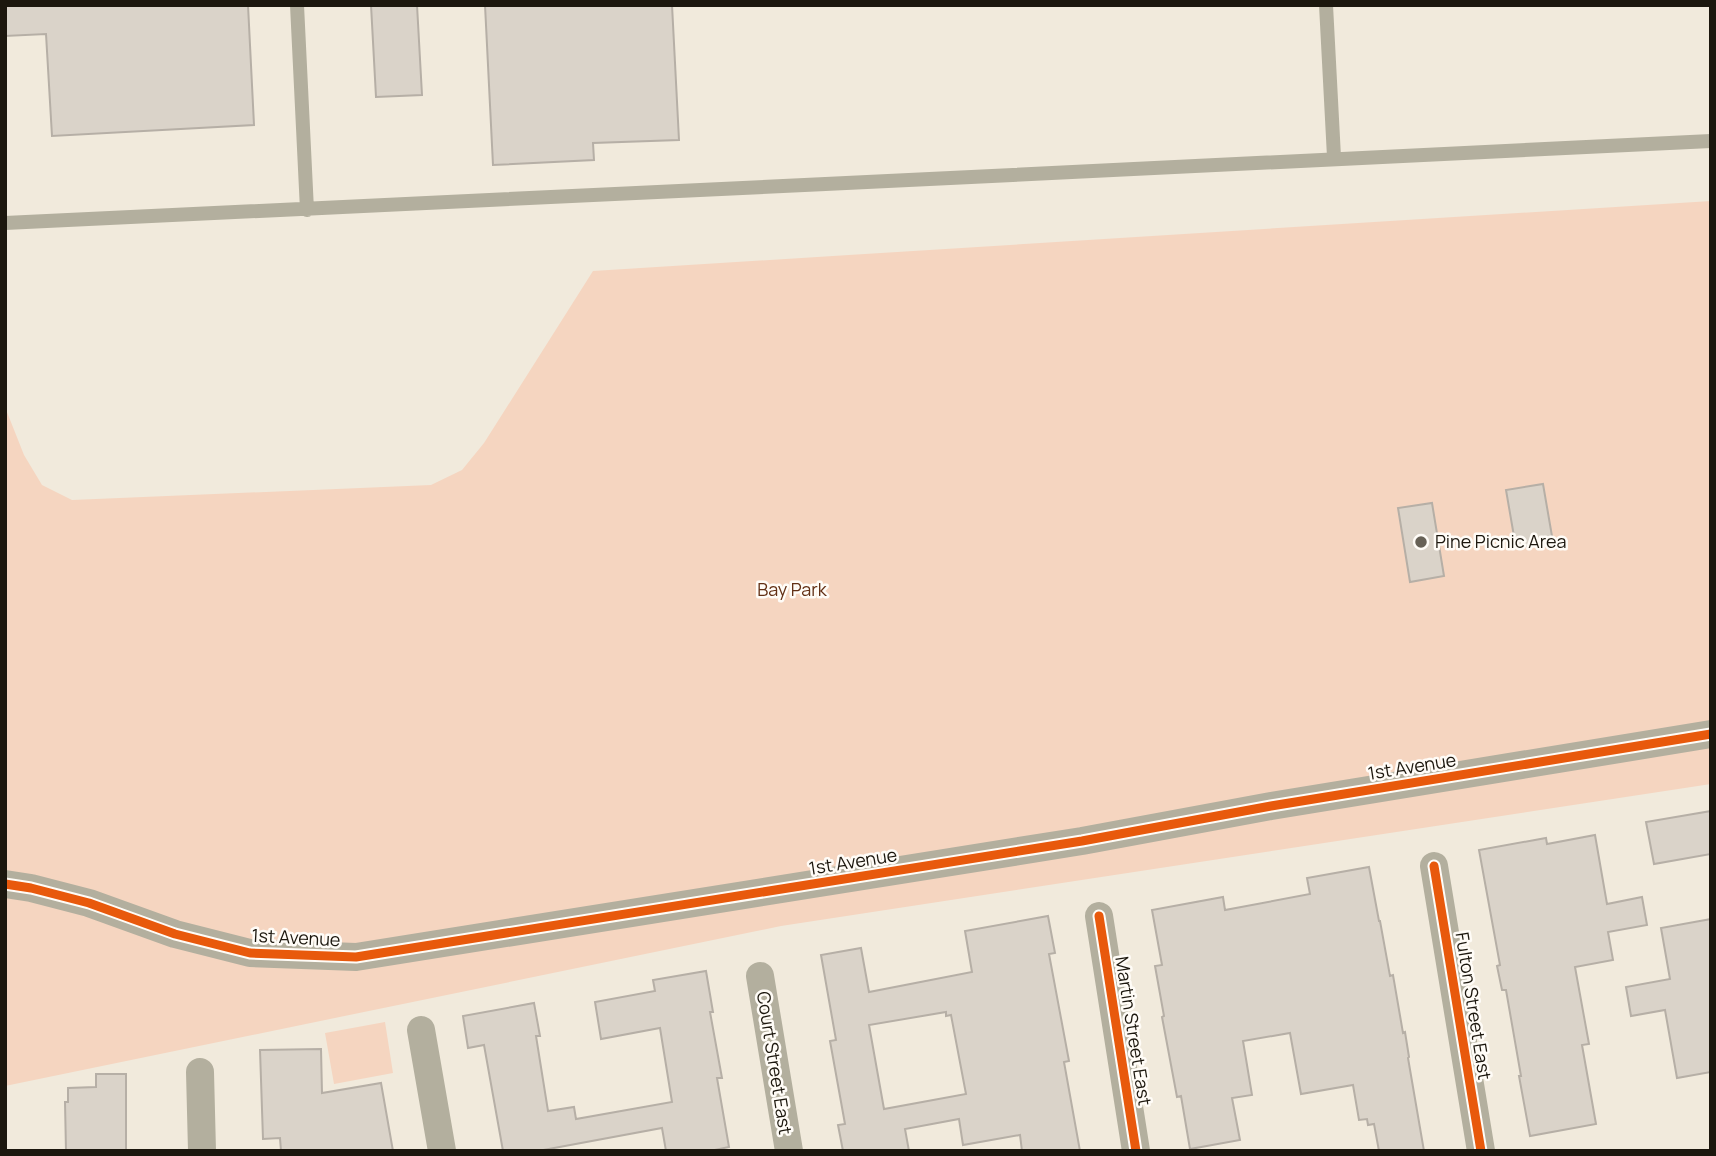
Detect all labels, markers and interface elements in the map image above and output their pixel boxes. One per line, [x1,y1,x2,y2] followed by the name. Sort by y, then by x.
[1435,529,1566,553] place label: Pine Picnic Area
[1413,534,1429,550] marker: Pine Picnic Area
[757,577,828,601] park label: Bay Park
[1366,747,1458,785] street label: 1st Avenue
[807,842,899,880] street label: 1st Avenue
[251,923,341,951] street label: 1st Avenue
[1450,930,1498,1081] street label: Fulton Street East
[1110,955,1158,1107] street label: Martin Street East
[752,989,798,1136] street label: Court Street East

